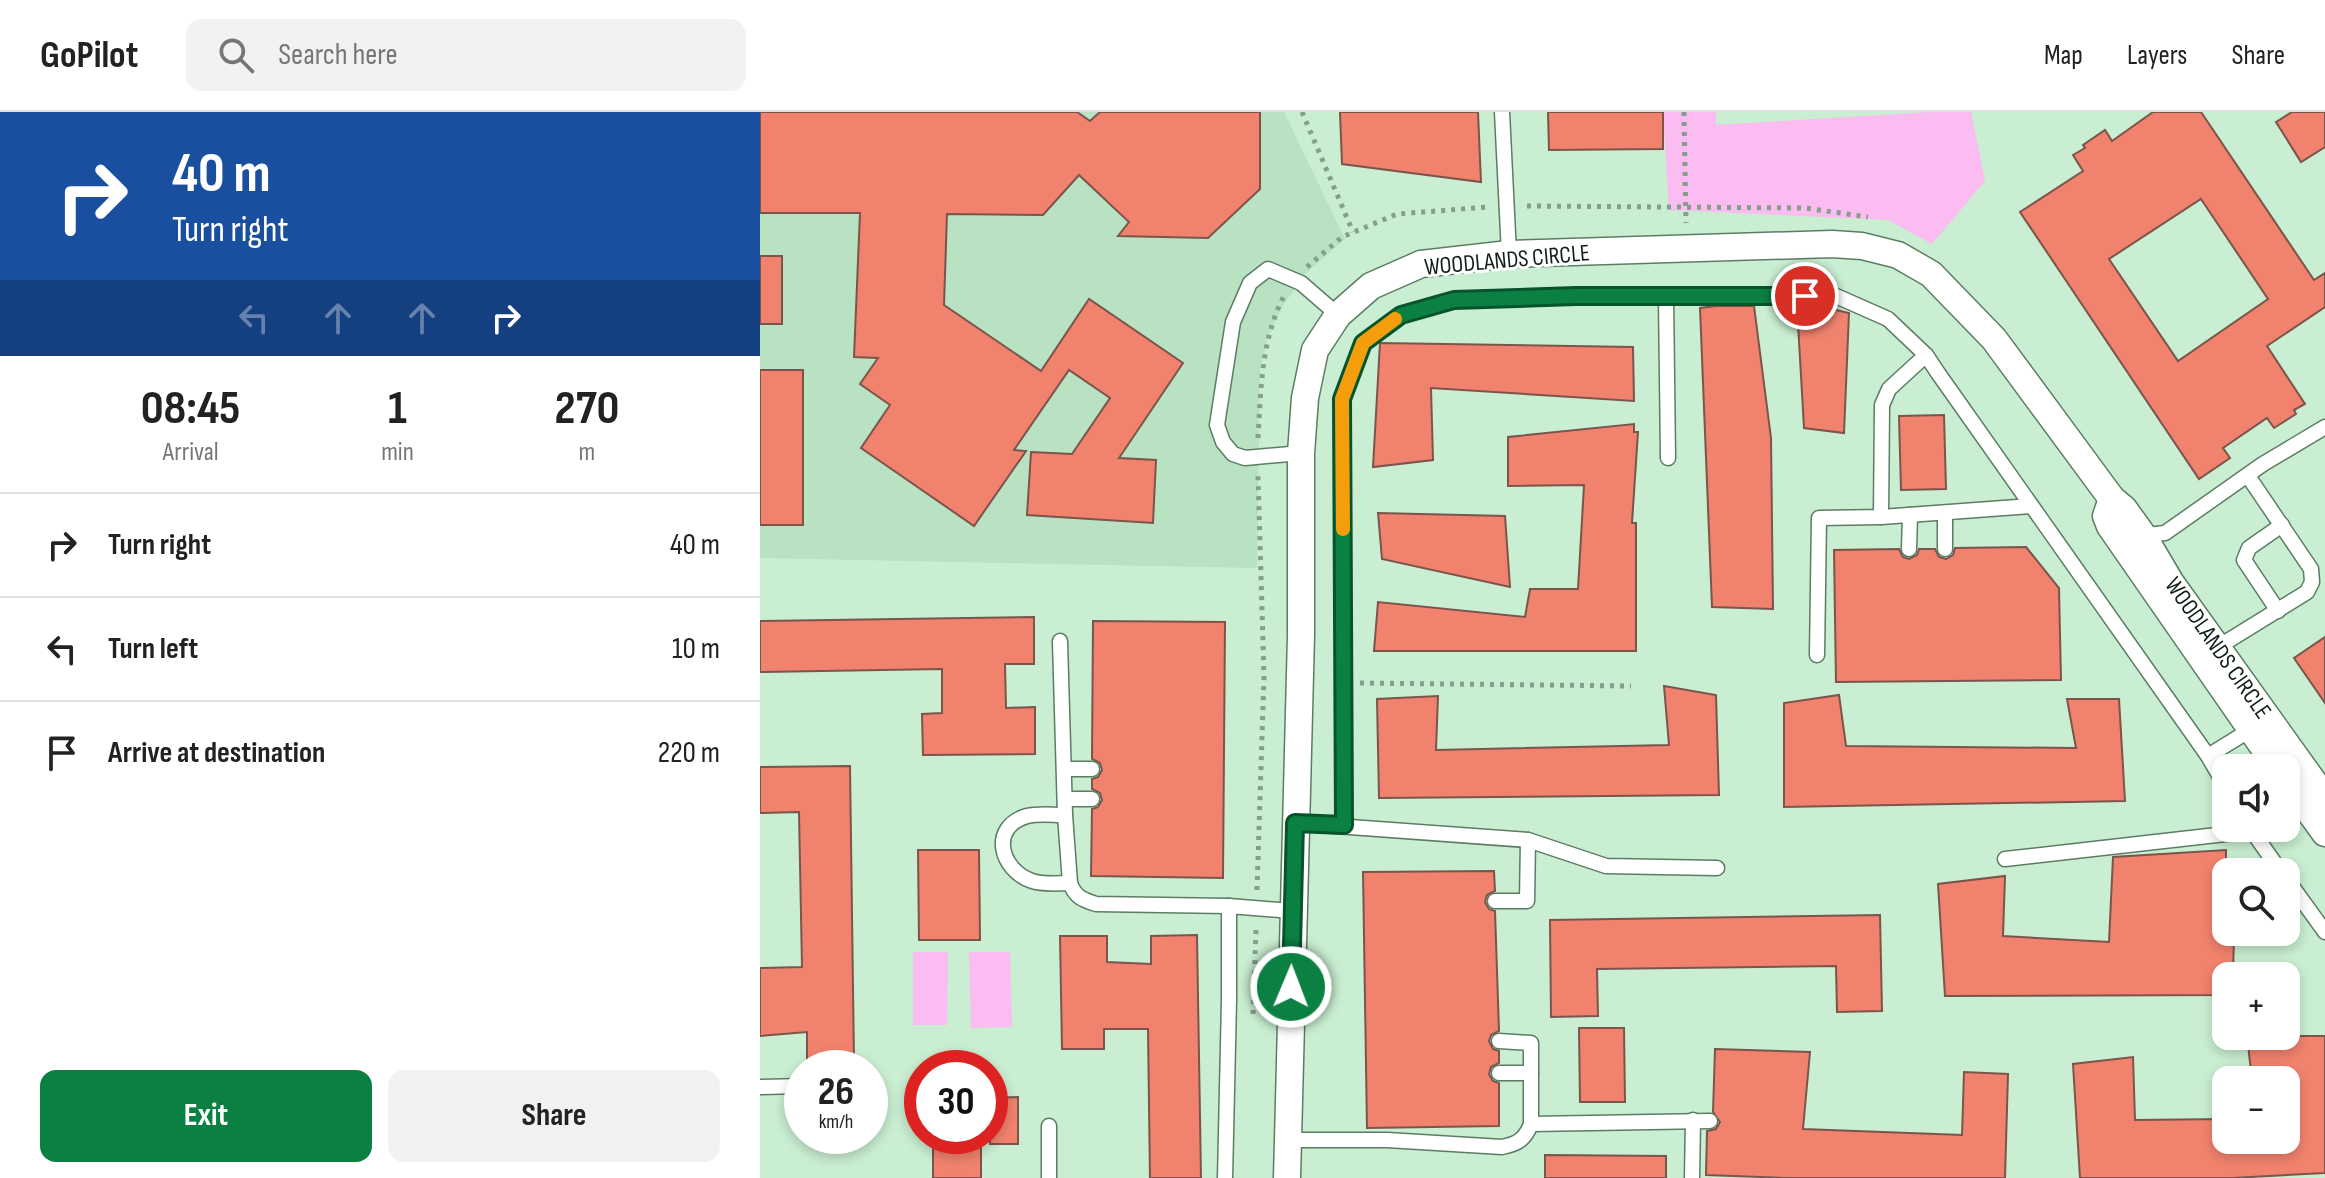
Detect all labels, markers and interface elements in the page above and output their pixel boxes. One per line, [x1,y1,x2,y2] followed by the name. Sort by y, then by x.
[186,19,746,91] search box
[40,33,138,78] text: GoPilot
[214,33,258,77] icon: search
[278,37,398,73] text: Search here
[2044,39,2083,72] text: Map
[2127,39,2187,72] text: Layers
[2231,39,2285,72] text: Share
[172,141,271,208] text: 40 m
[40,144,144,248] icon: right
[172,209,289,252] text: Turn right
[1423,238,1591,282] street label: WOODLANDS CIRCLE
[1771,262,1839,330] pin
[1783,274,1827,318] icon: arrive
[232,296,276,340] icon: left
[316,296,360,340] icon: ahead
[400,296,444,340] icon: ahead
[484,296,528,340] icon: right
[141,380,240,437] text: 08:45
[388,380,407,437] text: 1
[555,380,619,437] text: 270
[163,437,219,468] text: Arrival
[381,437,414,468] text: min
[579,437,595,468] text: m
[40,523,84,567] icon: right
[108,527,211,563] text: Turn right
[670,527,720,563] text: 40 m
[2158,572,2278,724] street label: WOODLANDS CIRCLE
[40,627,84,671] icon: left
[108,631,198,667] text: Turn left
[672,631,720,667] text: 10 m
[40,731,84,775] icon: arrive
[108,735,325,771] text: Arrive at destination
[658,735,720,771] text: 220 m
[2212,754,2300,1154] map controls
[2212,754,2300,842] button: sound
[2212,858,2300,946] button: search
[1249,945,1333,1029] position arrow
[2212,962,2300,1050] button: +
[904,1050,1008,1154] speed limit sign: 30
[2212,1066,2300,1154] button: −
[818,1068,854,1116] text: 26
[40,1070,372,1162] button: Exit
[388,1070,720,1162] button: Share
[819,1110,853,1134] text: km/h

